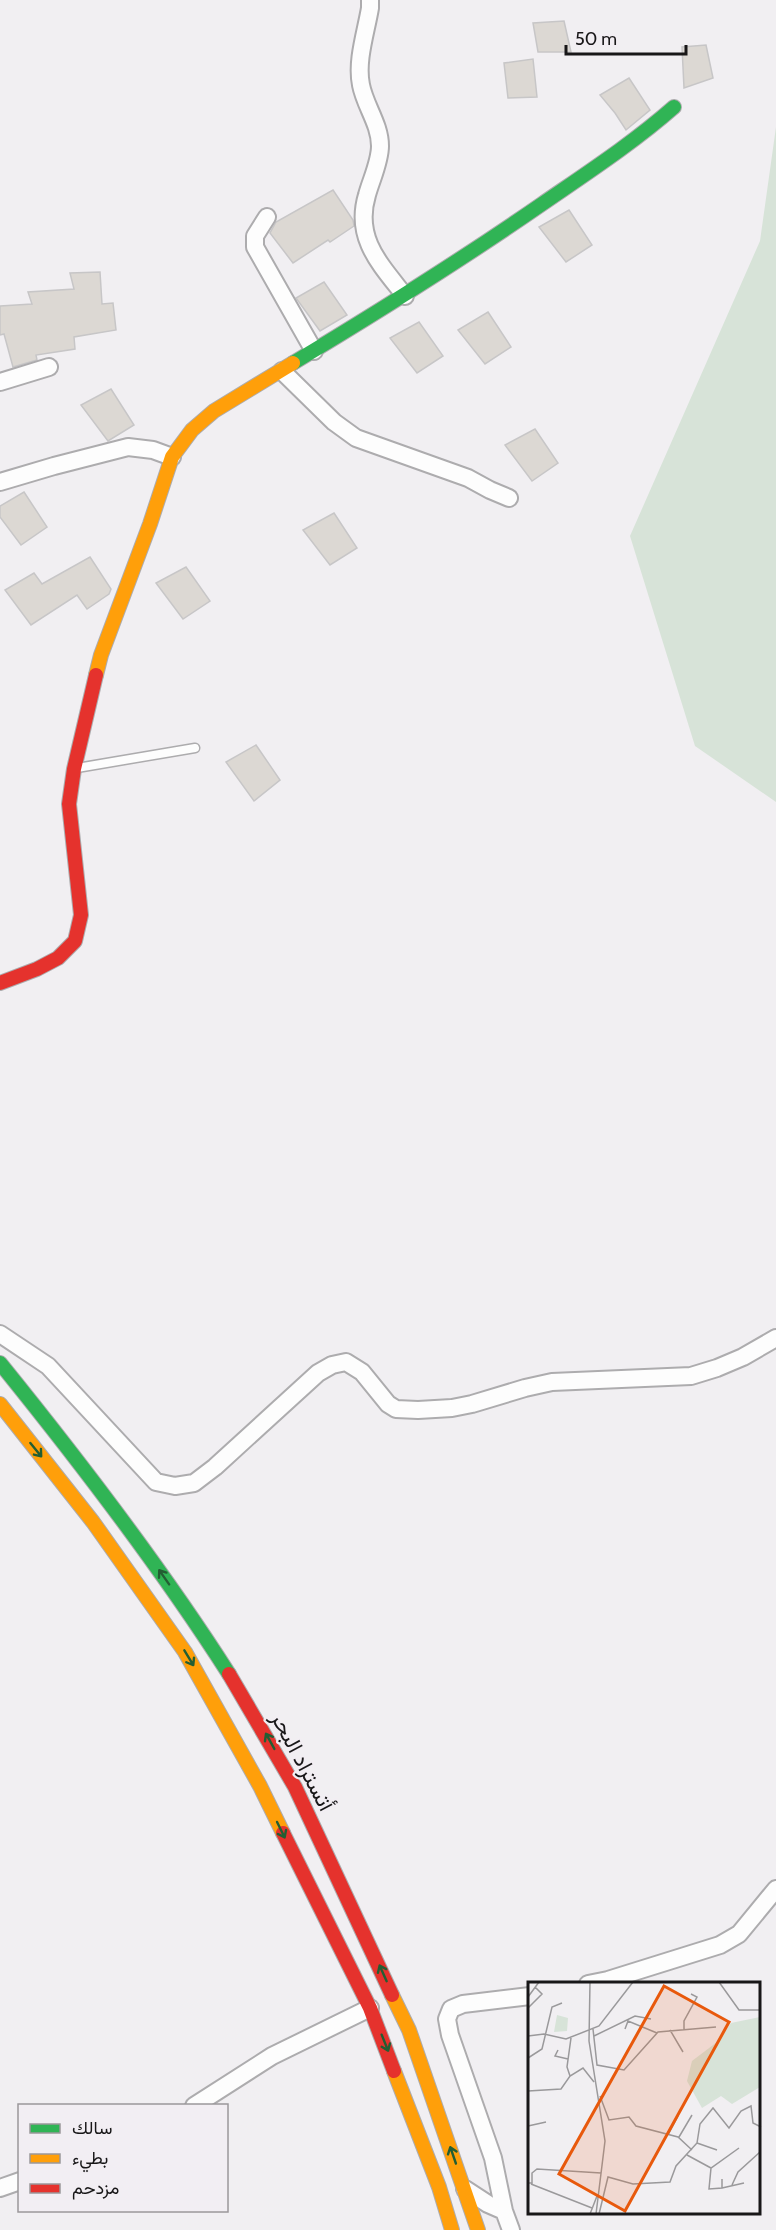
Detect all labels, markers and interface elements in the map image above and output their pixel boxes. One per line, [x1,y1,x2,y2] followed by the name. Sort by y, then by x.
[566,18,686,56] scale bar
[575,28,617,50] text: 50 m
[30,1442,43,1458] one-way arrow
[158,1570,170,1586] one-way arrow
[183,1649,195,1666] one-way arrow
[265,1706,340,1815] street label: أتستراد البحر
[263,1733,275,1750] one-way arrow
[276,1820,288,1838] one-way arrow
[377,1964,388,1982] one-way arrow
[528,1982,761,2215] inset map
[380,2033,391,2052] one-way arrow
[18,2104,228,2212] legend
[72,2117,112,2139] text: سالك
[446,2146,457,2165] one-way arrow
[72,2147,108,2173] text: بطيء
[72,2177,119,2200] text: مزدحم

